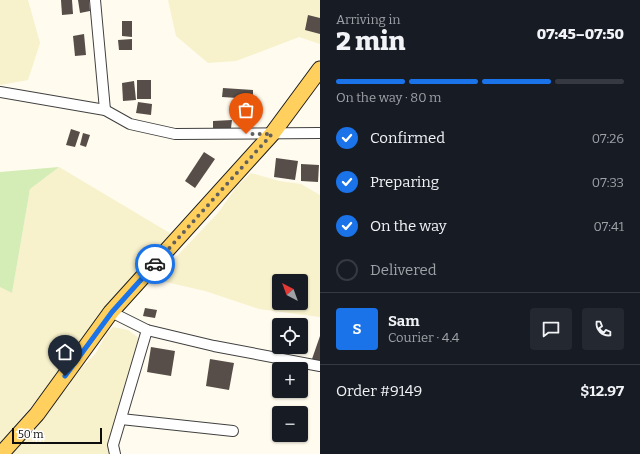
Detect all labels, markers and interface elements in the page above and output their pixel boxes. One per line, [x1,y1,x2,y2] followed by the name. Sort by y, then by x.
[336,12,401,27] text: Arriving in
[537,25,624,43] text: 07:45–07:50
[336,26,406,57] text: 2 min
[336,90,442,105] text: On the way · 80 m
[229,93,263,134] pin
[235,99,257,121] icon: bag
[336,127,358,149] icon: check
[370,129,445,147] text: Confirmed
[592,131,624,146] text: 07:26
[336,171,358,193] icon: check
[370,173,439,191] text: Preparing
[592,175,624,190] text: 07:33
[336,215,358,237] icon: check
[370,217,447,235] text: On the way
[594,219,624,234] text: 07:41
[135,244,175,284] courier
[144,253,166,275] icon: car
[370,261,437,279] text: Delivered
[272,274,308,310] north arrow
[272,274,308,442] map controls
[530,308,572,350] button: chat
[582,308,624,350] button: phone
[388,312,420,330] text: Sam
[272,318,308,354] button: locate
[352,320,362,338] text: S
[388,330,459,345] text: Courier · 4.4
[48,335,82,376] pin
[54,341,76,363] icon: home
[272,362,308,398] button: +
[336,382,422,400] text: Order #9149
[580,382,624,400] text: $12.97
[272,406,308,442] button: −
[12,426,102,445] scale bar
[18,428,44,441] text: 50 m

